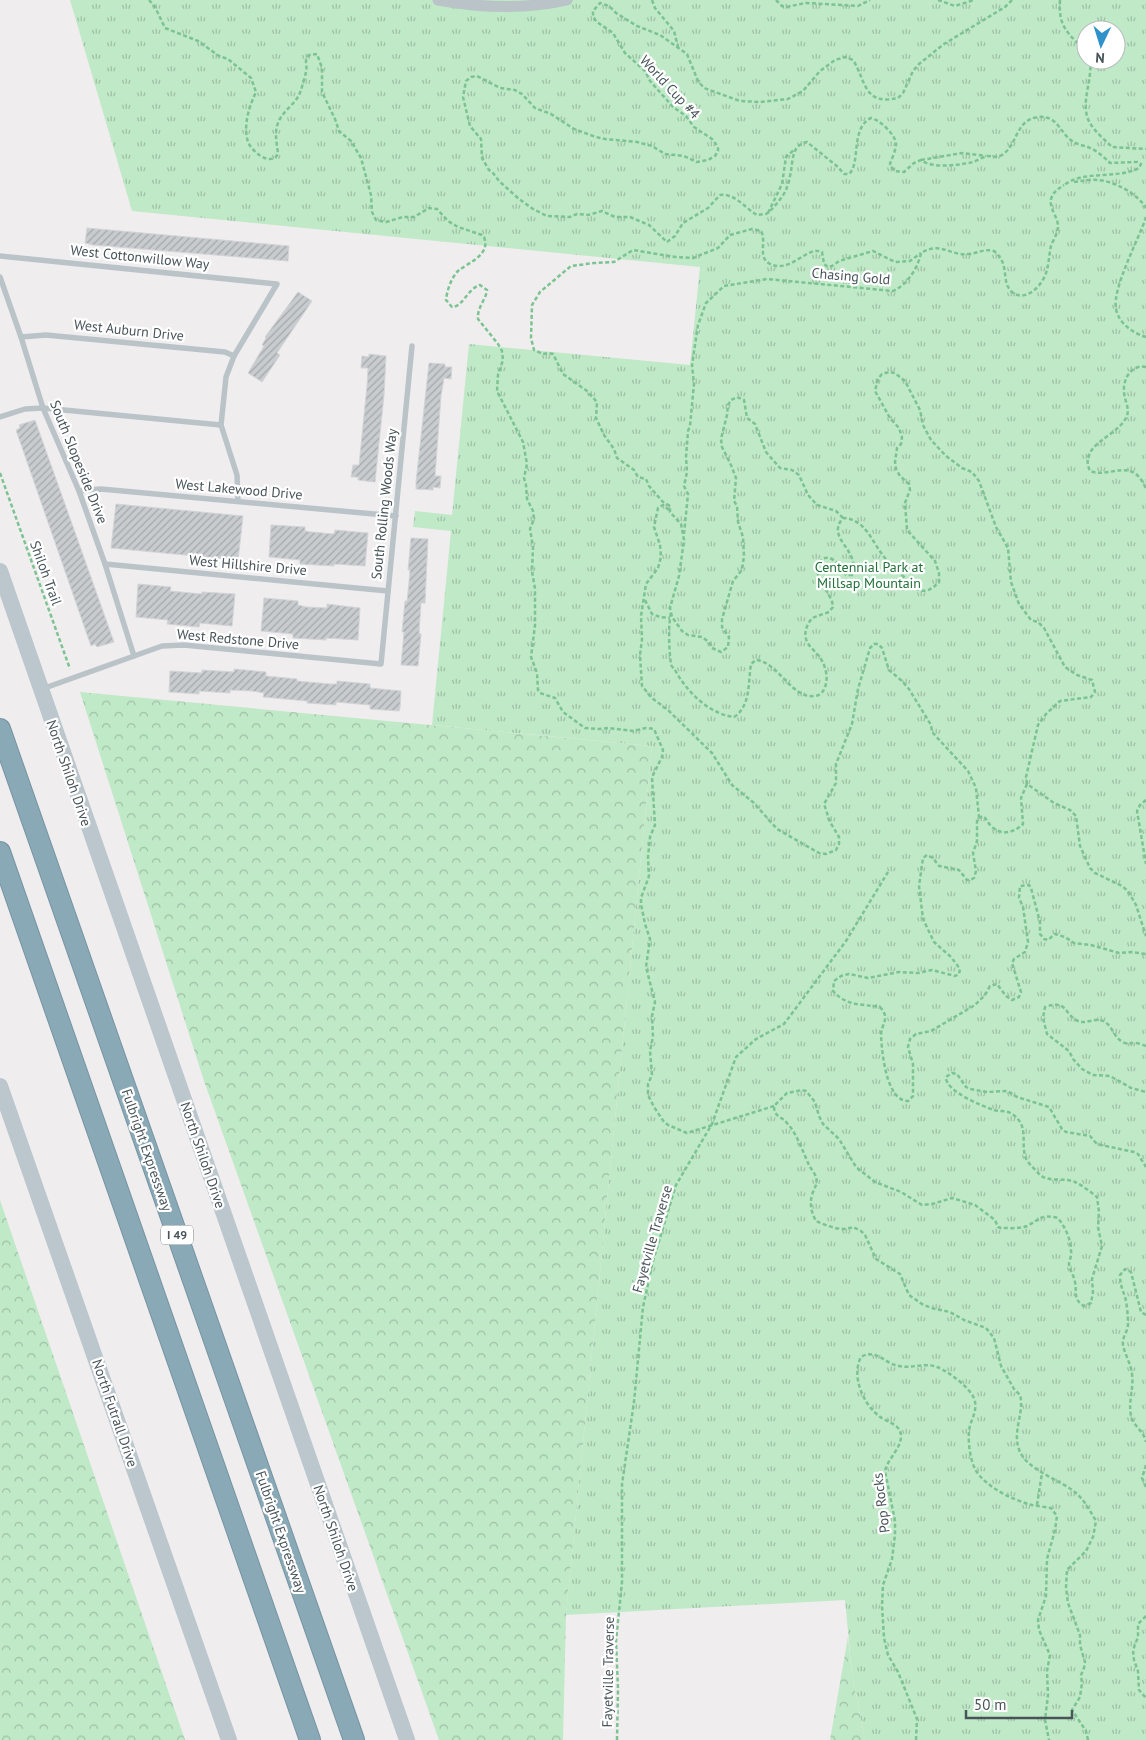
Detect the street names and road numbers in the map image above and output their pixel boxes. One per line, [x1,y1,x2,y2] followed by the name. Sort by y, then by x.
[636,51,704,123] street label: World Cup #4
[70,241,211,273] street label: West Cottonwillow Way
[811,264,891,288] street label: Chasing Gold
[73,315,185,345] street label: West Auburn Drive
[46,398,112,526] street label: South Slopeside Drive
[367,427,401,580] street label: South Rolling Woods Way
[175,474,303,504] street label: West Lakewood Drive
[26,538,66,608] street label: Shiloh Trail
[188,551,308,579] street label: West Hillshire Drive
[176,625,300,653] street label: West Redstone Drive
[42,717,96,829] street label: North Shiloh Drive
[118,1086,177,1214] street label: Fulbright Expressway
[176,1099,230,1211] street label: North Shiloh Drive
[628,1183,676,1295] street label: Fayetville Traverse
[161,1226,193,1244] road number: I 49
[88,1357,142,1469] street label: North Futrall Drive
[252,1468,311,1596] street label: Fulbright Expressway
[868,1472,894,1534] street label: Pop Rocks
[309,1482,363,1594] street label: North Shiloh Drive
[598,1616,618,1728] street label: Fayetville Traverse

